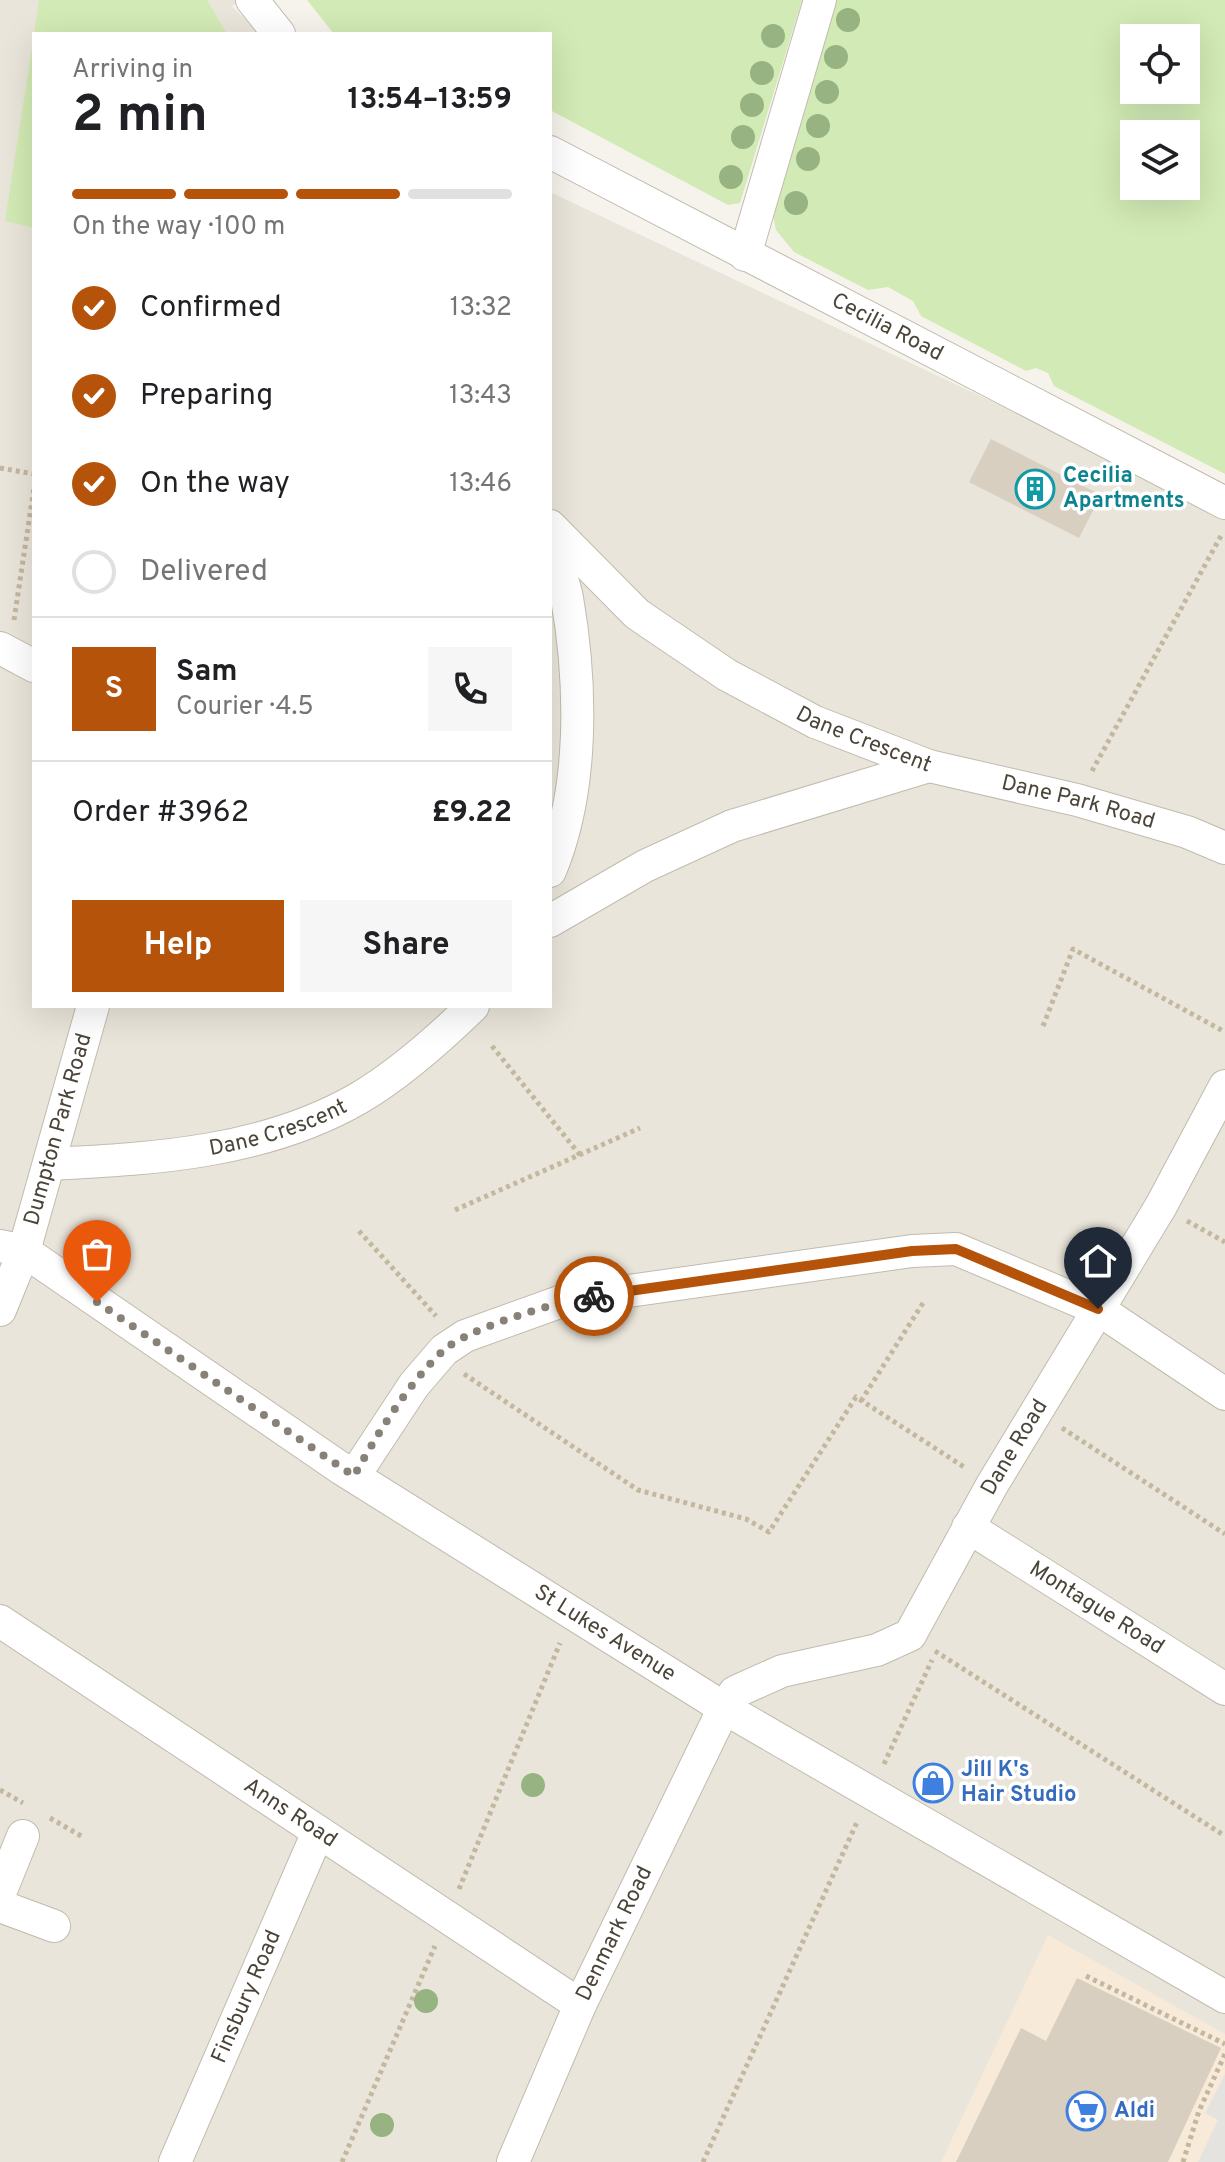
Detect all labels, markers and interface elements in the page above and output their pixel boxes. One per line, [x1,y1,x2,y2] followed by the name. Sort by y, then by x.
[1120,24,1200,200] map controls
[1120,24,1200,104] button: locate
[72,54,193,87] text: Arriving in
[347,82,512,119] text: 13:54–13:59
[72,84,208,150] text: 2 min
[1120,120,1200,200] button: layers
[72,211,285,244] text: On the way · 100 m
[72,286,116,330] icon: check
[827,287,948,367] street label: Cecilia Road
[140,290,282,327] text: Confirmed
[450,292,512,325] text: 13:32
[72,374,116,418] icon: check
[140,378,273,415] text: Preparing
[449,380,512,413] text: 13:43
[72,462,116,506] icon: check
[1063,463,1185,515] place label: Cecilia Apartments
[140,466,290,503] text: On the way
[449,468,512,501] text: 13:46
[1014,468,1056,510] building icon: Cecilia Apartments
[140,554,268,591] text: Delivered
[428,647,512,731] button: phone
[176,654,238,691] text: Sam
[105,671,123,708] text: S
[176,691,314,724] text: Courier · 4.5
[791,701,935,779] street label: Dane Crescent
[999,770,1158,835] street label: Dane Park Road
[72,795,249,832] text: Order #3962
[431,795,512,832] text: £9.22
[72,900,284,992] button: Help
[300,900,512,992] button: Share
[18,1030,98,1228] street label: Dumpton Park Road
[207,1093,352,1163] street label: Dane Crescent
[63,1220,131,1302] pin
[1064,1227,1132,1309] pin
[75,1232,119,1276] icon: bag
[1076,1239,1120,1283] icon: home
[554,1256,634,1336] courier
[572,1274,616,1318] icon: bike
[975,1395,1054,1500] street label: Dane Road
[1024,1555,1169,1661] street label: Montague Road
[529,1579,681,1688] street label: St Lukes Avenue
[961,1757,1076,1809] place label: Jill K's Hair Studio
[912,1762,954,1804] shop icon: Jill K's Hair Studio
[238,1772,342,1854] street label: Anns Road
[571,1862,659,2005] street label: Denmark Road
[206,1926,287,2067] street label: Finsbury Road
[1065,2090,1107,2132] supermarket icon: Aldi
[1114,2098,1155,2125] place label: Aldi

